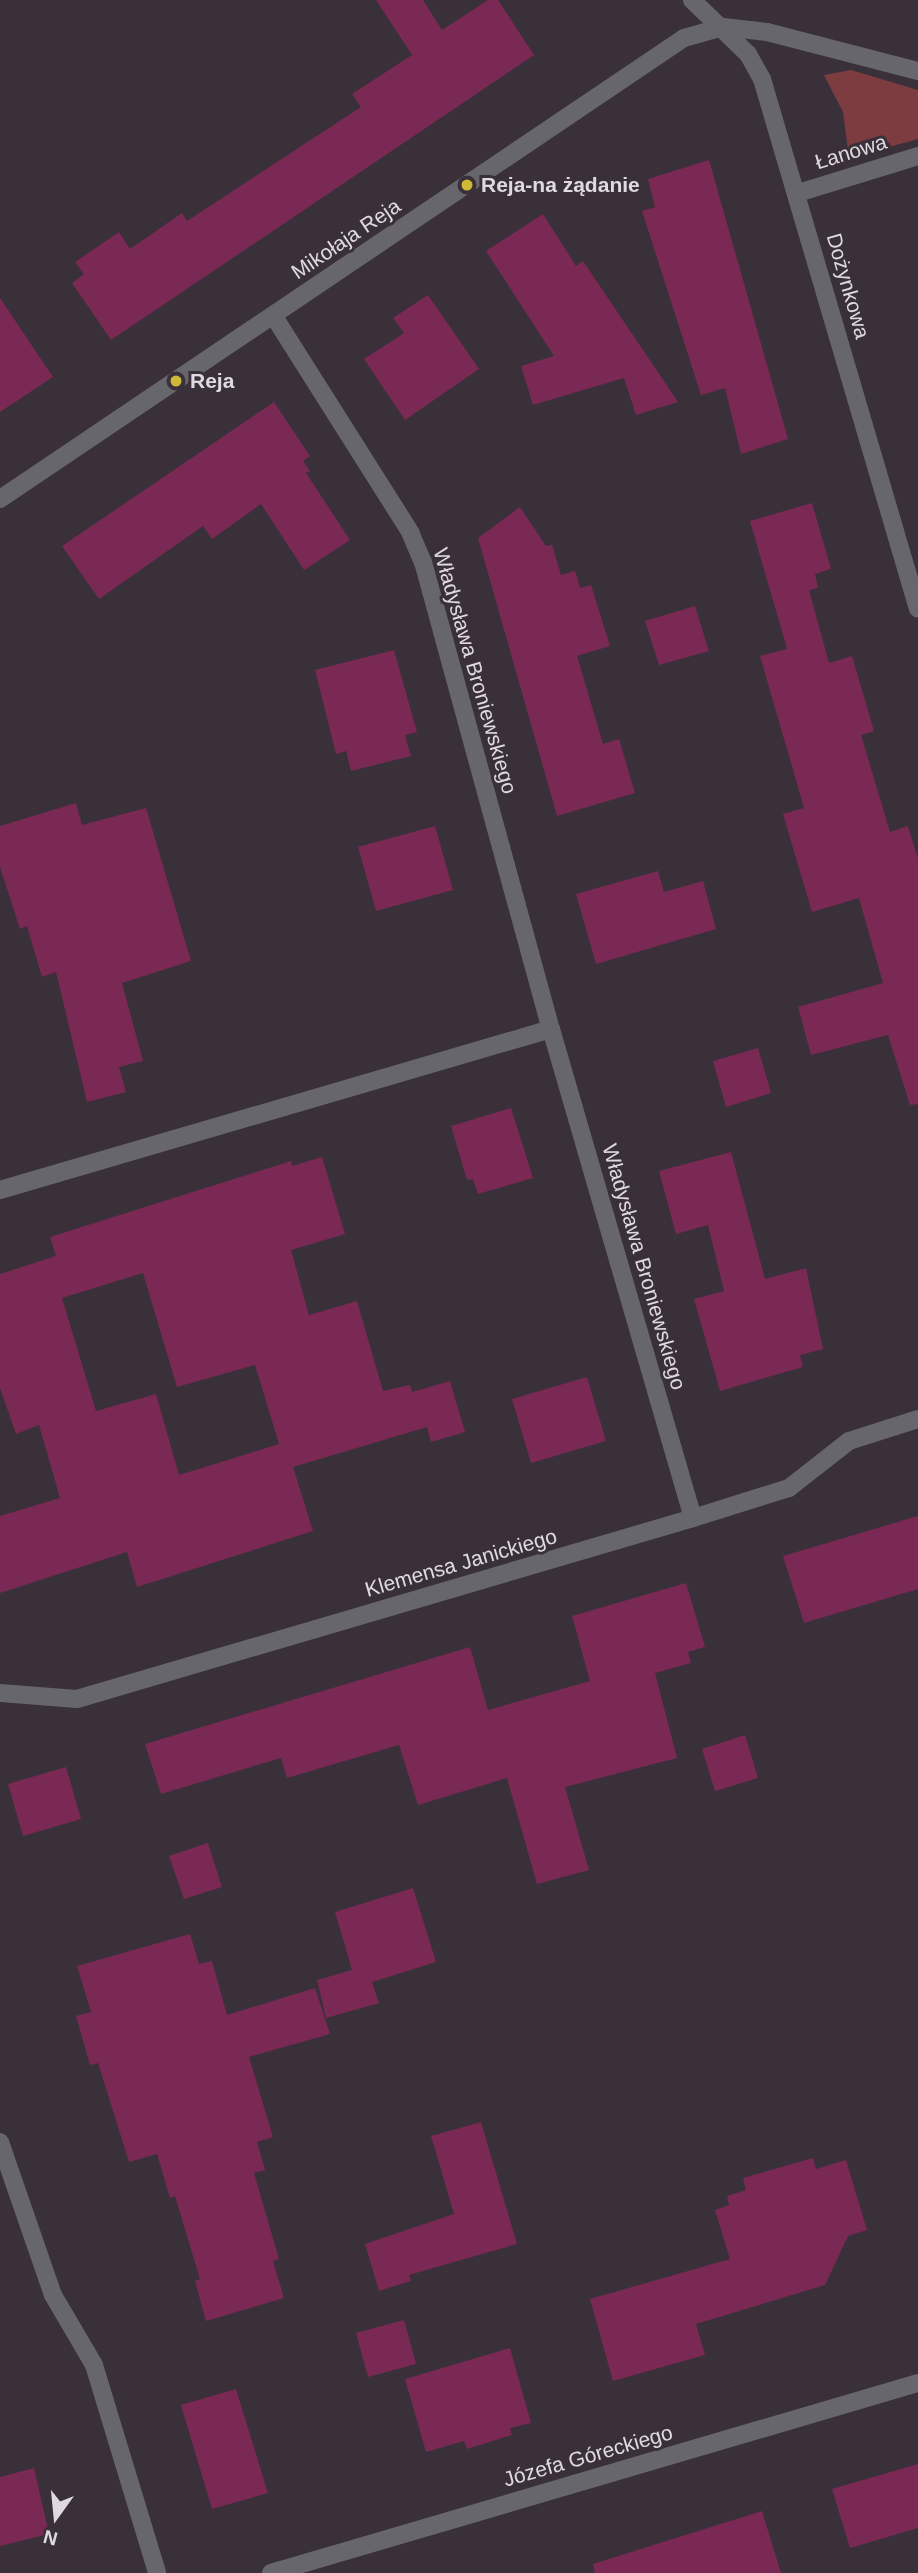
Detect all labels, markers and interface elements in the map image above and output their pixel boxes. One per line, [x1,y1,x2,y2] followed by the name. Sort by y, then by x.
[812,129,890,175] street label: Łanowa
[481,172,640,198] place label: Reja-na żądanie
[459,177,475,193] marker: Reja-na żądanie
[287,193,405,285] street label: Mikołaja Reja
[821,230,875,342] street label: Dożynkowa
[190,368,234,394] place label: Reja
[168,373,184,389] marker: Reja
[428,545,522,797] street label: Władysława Broniewskiego
[597,1141,691,1393] street label: Władysława Broniewskiego
[362,1524,560,1602] street label: Klemensa Janickiego
[500,2420,676,2492] street label: Józefa Góreckiego
[21,2482,91,2552] north arrow
[41,2526,60,2550] text: N

